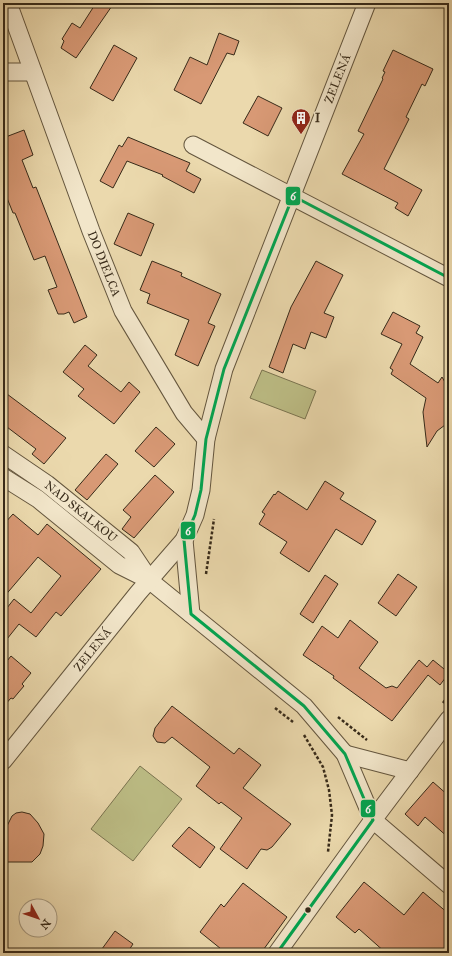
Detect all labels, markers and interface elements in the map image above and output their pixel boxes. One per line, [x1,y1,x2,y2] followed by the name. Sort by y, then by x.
[322,52,353,105] street label: ZELENÁ
[290,107,312,135] building icon: I
[315,111,321,125] place label: I
[285,186,301,206] line badge: 6
[290,190,297,203] text: 6
[85,229,124,299] street label: DO DIELCA
[42,478,121,545] street label: NAD SKALKOU
[180,521,196,540] line badge: 6
[185,525,192,538] text: 6
[71,624,114,674] street label: ZELENÁ
[360,799,376,818] line badge: 6
[365,803,372,816] text: 6
[18,898,58,938] north arrow
[303,905,313,915] unlabelled marker
[37,916,53,932] text: N

